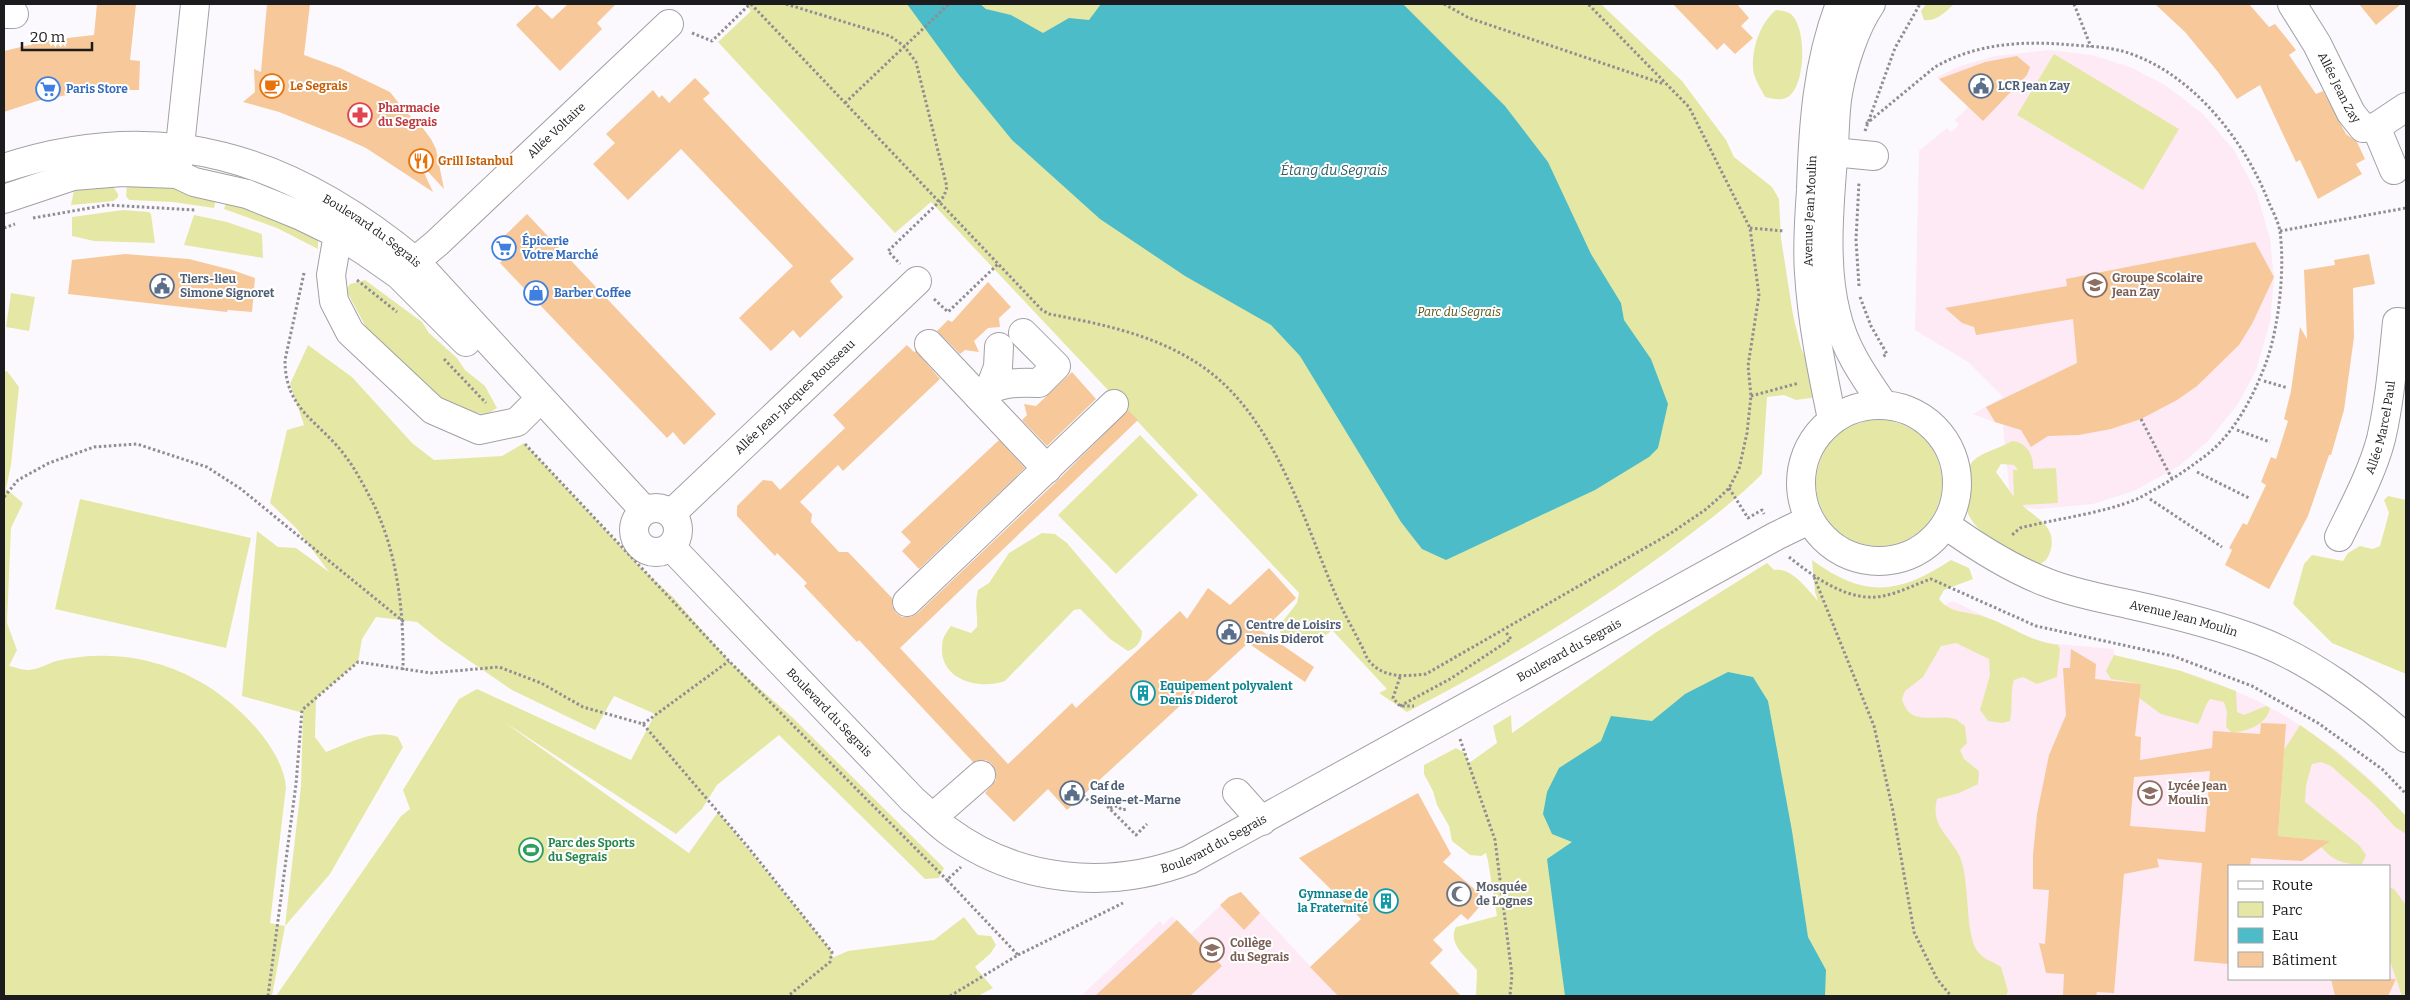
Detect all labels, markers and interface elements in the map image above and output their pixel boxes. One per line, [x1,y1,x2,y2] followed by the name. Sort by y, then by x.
[22,20,92,52] scale bar
[30,28,66,46] text: 20 m
[2315,50,2364,126] street label: Allée Jean Zay
[259,73,285,99] cafe icon: Le Segrais
[1968,73,1994,99] public building icon: LCR Jean Zay
[35,76,61,102] supermarket icon: Paris Store
[290,79,348,93] place label: Le Segrais
[1998,79,2070,93] place label: LCR Jean Zay
[66,82,128,96] place label: Paris Store
[524,100,588,161] street label: Allée Voltaire
[378,101,440,129] place label: Pharmacie du Segrais
[347,102,373,128] pharmacy icon: Pharmacie du Segrais
[408,148,434,174] restaurant icon: Grill Istanbul
[438,154,513,168] place label: Grill Istanbul
[1801,155,1819,267] street label: Avenue Jean Moulin
[1281,161,1388,179] water label: Étang du Segrais
[320,191,424,270] street label: Boulevard du Segrais
[522,232,599,262] place label: Épicerie Votre Marché
[491,235,517,261] supermarket icon: Épicerie Votre Marché
[2111,271,2203,299] place label: Groupe Scolaire Jean Zay
[180,272,275,300] place label: Tiers-lieu Simone Signoret
[2082,272,2108,298] school or university icon: Groupe Scolaire Jean Zay
[149,273,175,299] public building icon: Tiers-lieu Simone Signoret
[523,280,549,306] shop icon: Barber Coffee
[554,286,632,300] place label: Barber Coffee
[1417,305,1501,319] park label: Parc du Segrais
[732,336,858,457] street label: Allée Jean-Jacques Rousseau
[2363,379,2398,476] street label: Allée Marcel Paul
[2128,598,2240,640] street label: Avenue Jean Moulin
[1514,616,1624,685] street label: Boulevard du Segrais
[1246,618,1341,646] place label: Centre de Loisirs Denis Diderot
[1216,619,1242,645] public building icon: Centre de Loisirs Denis Diderot
[784,665,875,760] street label: Boulevard du Segrais
[1160,679,1293,707] place label: Equipement polyvalent Denis Diderot
[1130,680,1156,706] building icon: Equipement polyvalent Denis Diderot
[1090,779,1181,807] place label: Caf de Seine-et-Marne
[2168,779,2227,807] place label: Lycée Jean Moulin
[1059,780,1085,806] public building icon: Caf de Seine-et-Marne
[2137,780,2163,806] school or university icon: Lycée Jean Moulin
[1159,811,1269,876] street label: Boulevard du Segrais
[548,836,635,864] place label: Parc des Sports du Segrais
[518,837,544,863] sports icon: Parc des Sports du Segrais
[2228,865,2390,980] legend
[2272,876,2313,894] text: Route
[1476,880,1533,908] place label: Mosquée de Lognes
[1446,881,1472,907] mosque icon: Mosquée de Lognes
[1297,887,1368,915] place label: Gymnase de la Fraternité
[1373,888,1399,914] building icon: Gymnase de la Fraternité
[2272,901,2303,919] text: Parc
[2272,926,2299,944] text: Eau
[1230,936,1289,964] place label: Collège du Segrais
[1199,937,1225,963] school or university icon: Collège du Segrais
[2272,951,2337,969] text: Bâtiment

